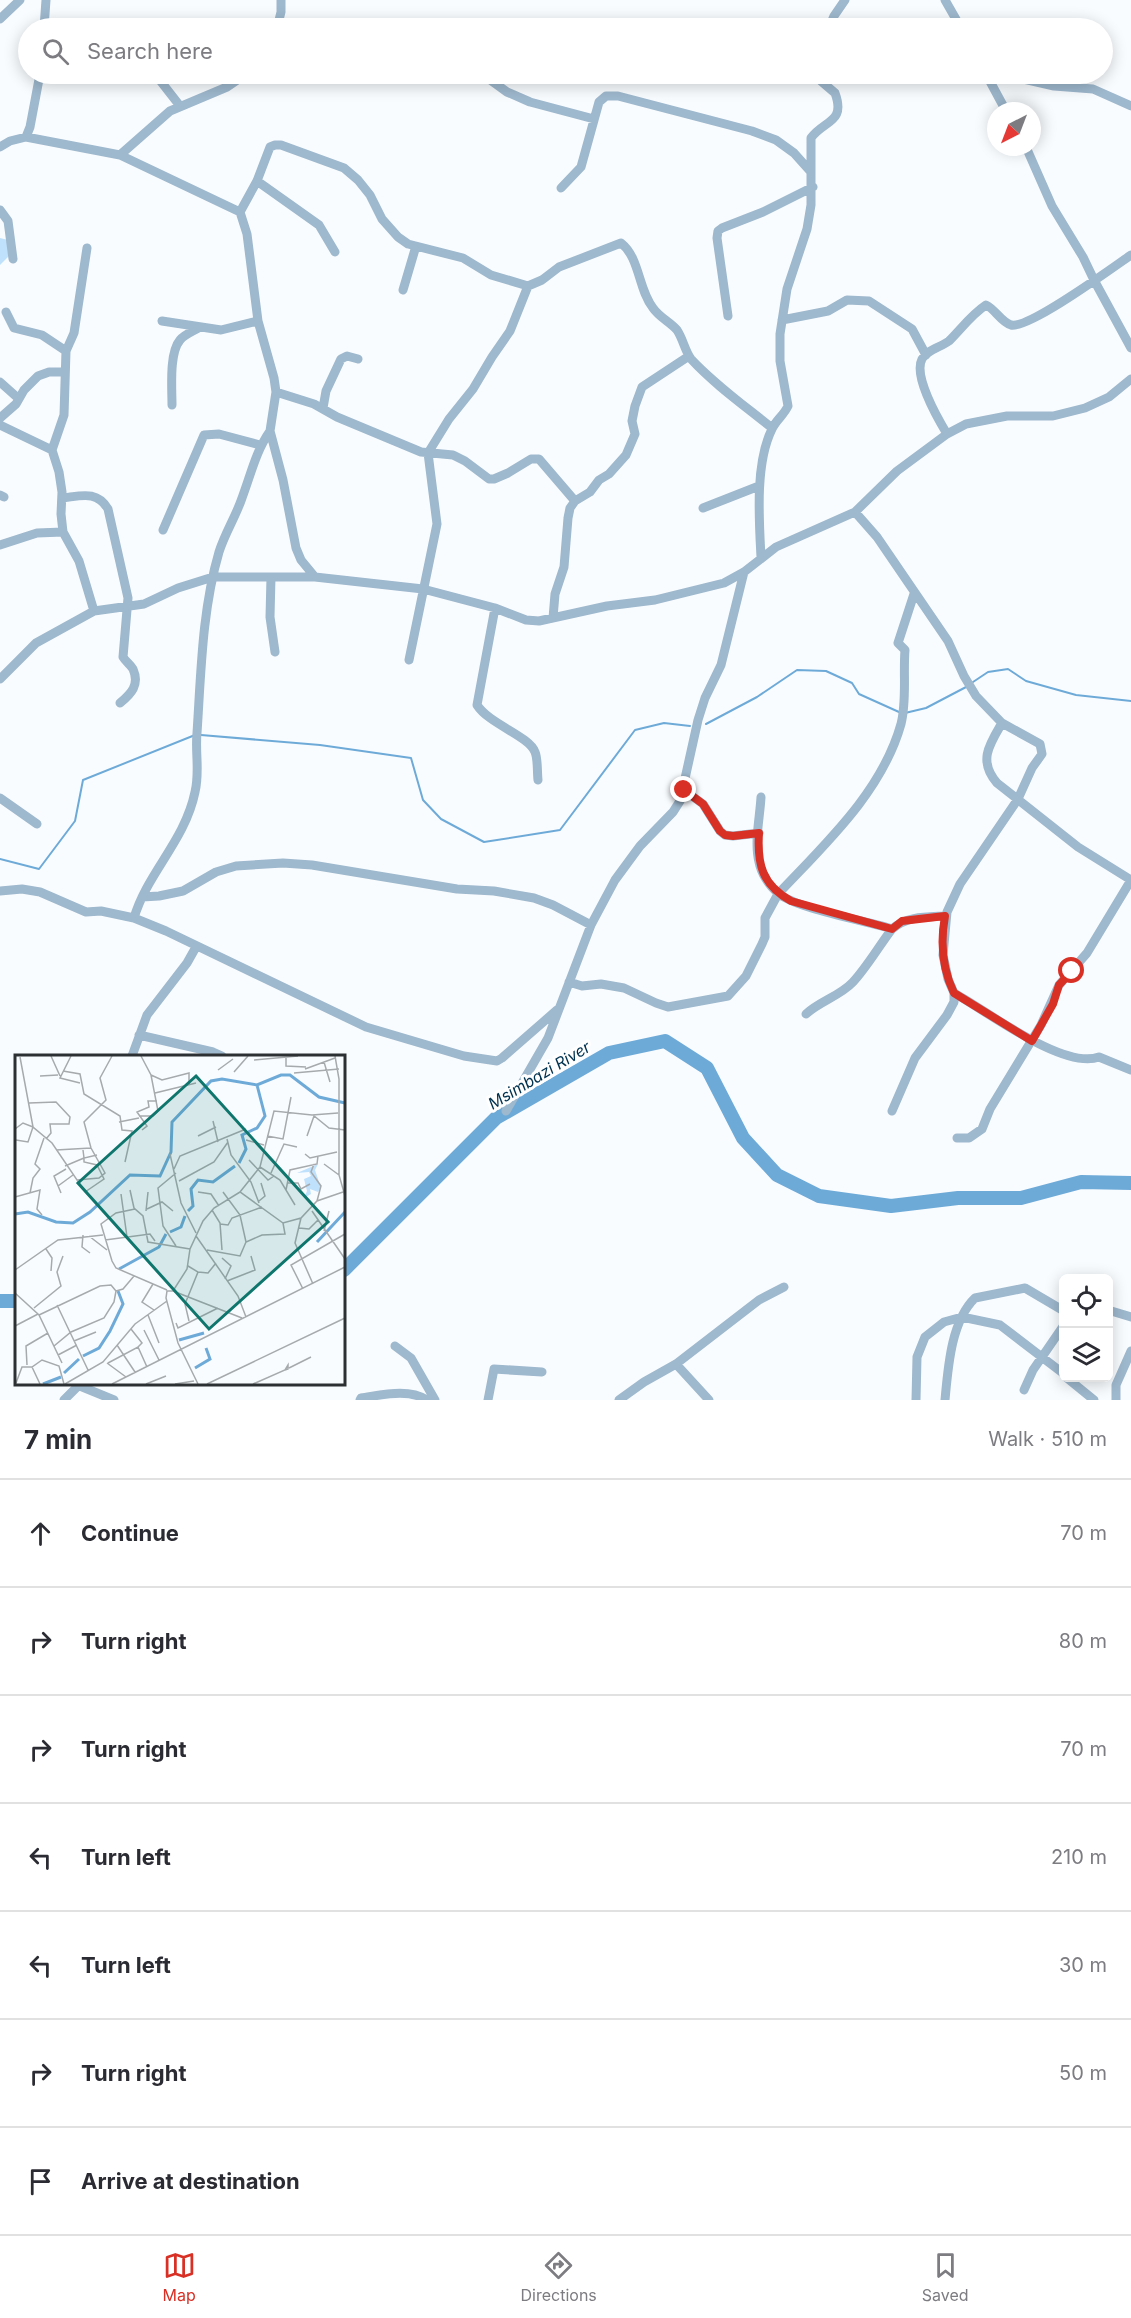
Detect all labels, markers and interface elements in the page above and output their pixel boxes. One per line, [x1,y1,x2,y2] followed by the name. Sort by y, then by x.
[18,18,1113,84] search box
[39,35,72,68] icon: search
[87,38,213,64] text: Search here
[987,102,1041,156] north arrow
[670,776,696,802] route end
[1058,957,1084,983] route start
[484,1036,595,1113] water label: Msimbazi River
[15,1055,345,1385] inset map
[1059,1274,1113,1382] map controls
[1059,1274,1113,1328] button: locate
[1059,1328,1113,1382] button: layers
[24,1424,92,1455] text: 7 min
[988,1427,1107,1451] text: Walk · 510 m
[24,1517,57,1550] icon: ahead
[81,1520,179,1546] text: Continue
[1060,1521,1107,1545] text: 70 m
[24,1625,57,1658] icon: right
[81,1628,187,1654] text: Turn right
[1059,1629,1107,1653] text: 80 m
[24,1733,57,1766] icon: right
[81,1736,187,1762] text: Turn right
[1060,1737,1107,1761] text: 70 m
[24,1841,57,1874] icon: left
[81,1844,171,1870] text: Turn left
[1051,1845,1107,1869] text: 210 m
[24,1949,57,1982] icon: left
[81,1952,171,1978] text: Turn left
[1059,1953,1107,1977] text: 30 m
[24,2057,57,2090] icon: right
[81,2060,187,2086] text: Turn right
[1059,2061,1107,2085] text: 50 m
[24,2165,57,2198] icon: arrive
[81,2168,300,2194] text: Arrive at destination
[162,2249,196,2305] tab: Map
[521,2249,597,2305] tab: Directions
[922,2249,969,2305] tab: Saved

